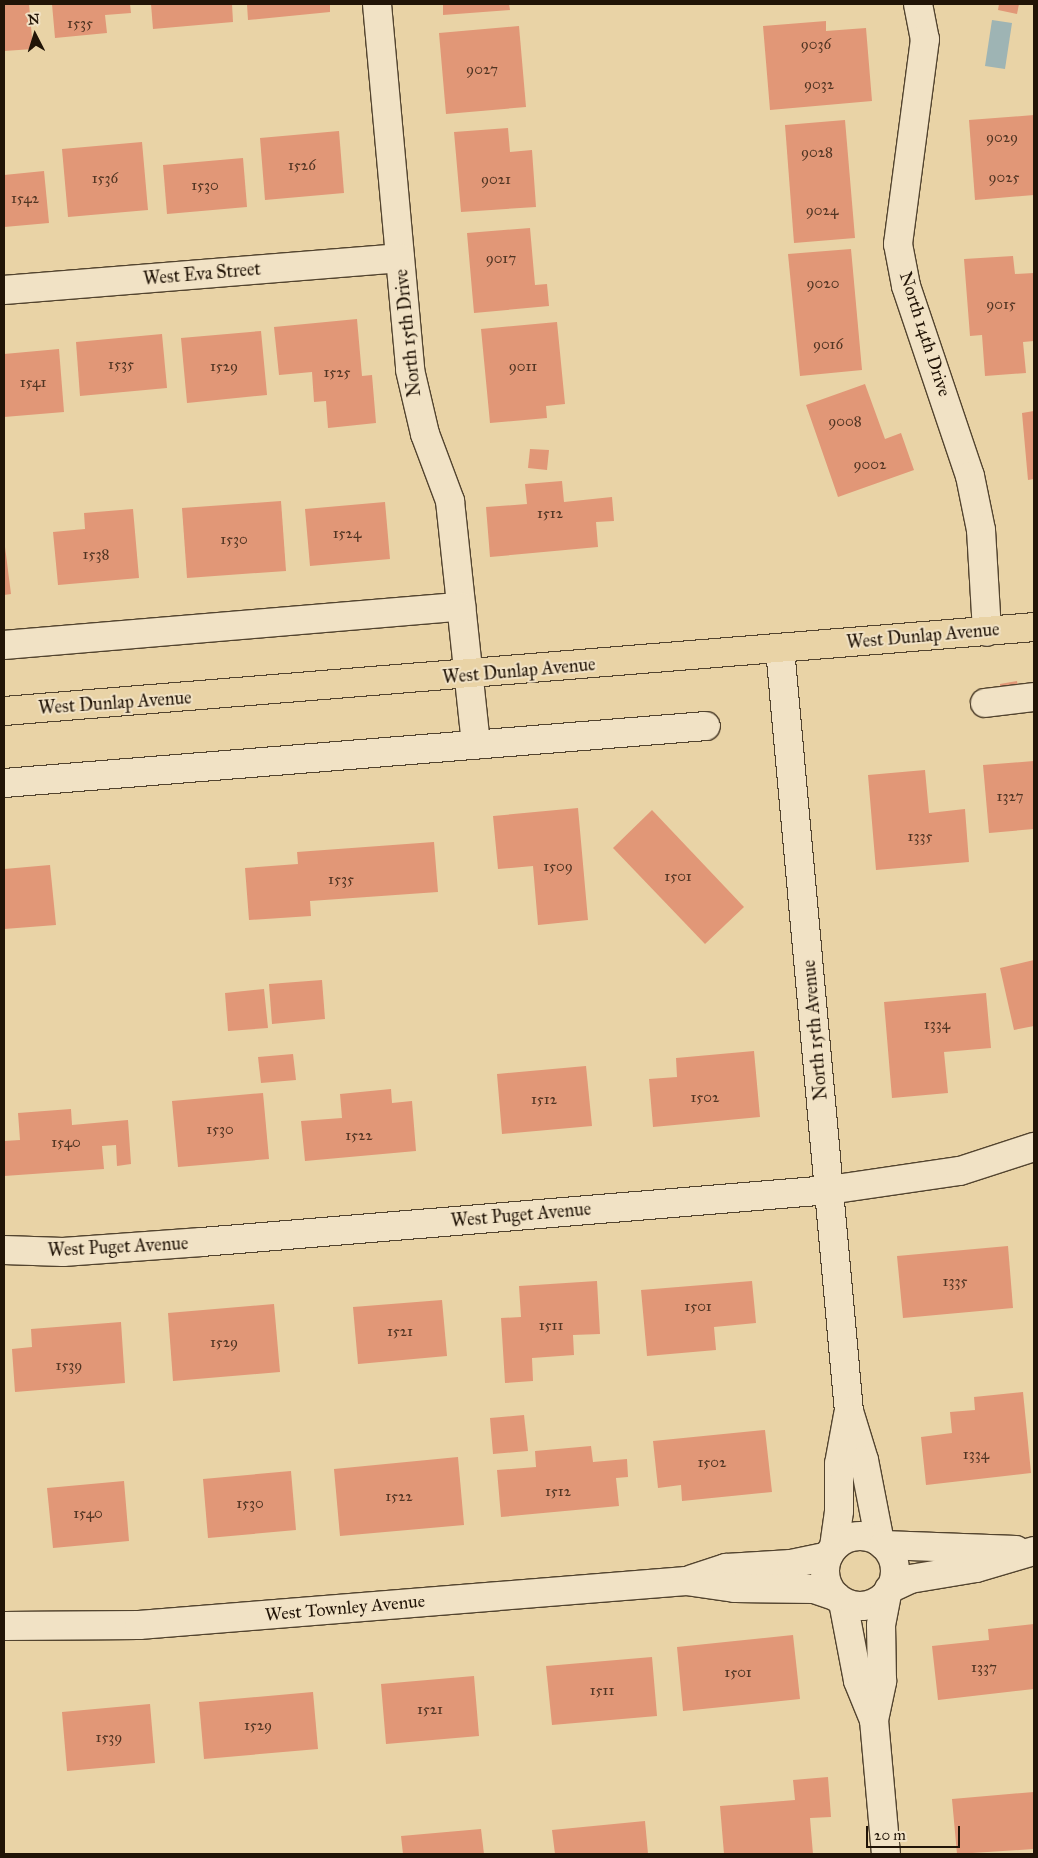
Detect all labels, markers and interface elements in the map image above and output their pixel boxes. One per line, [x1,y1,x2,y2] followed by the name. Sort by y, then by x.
[10,10,60,60] north arrow
[27,11,40,29] text: N
[67,15,93,33] house number: 1535
[801,36,831,54] house number: 9036
[466,61,498,79] house number: 9027
[804,76,834,94] house number: 9032
[986,129,1018,147] house number: 9029
[801,144,833,162] house number: 9028
[288,157,316,175] house number: 1526
[988,169,1020,187] house number: 9025
[92,170,118,188] house number: 1536
[481,171,511,189] house number: 9021
[191,177,219,195] house number: 1530
[11,190,39,208] house number: 1542
[806,202,838,220] house number: 9024
[486,250,516,268] house number: 9017
[142,258,262,290] street label: West Eva Street
[391,268,425,398] street label: North 15th Drive
[895,269,955,399] street label: North 14th Drive
[807,275,839,293] house number: 9020
[986,296,1016,314] house number: 9015
[813,336,843,354] house number: 9016
[108,356,134,374] house number: 1535
[210,358,238,376] house number: 1529
[509,358,537,376] house number: 9011
[323,364,351,382] house number: 1525
[20,374,46,392] house number: 1541
[828,413,862,431] house number: 9008
[854,456,886,474] house number: 9002
[537,505,563,523] house number: 1512
[333,525,361,543] house number: 1524
[220,531,248,549] house number: 1530
[83,546,109,564] house number: 1538
[846,619,1000,653] street label: West Dunlap Avenue
[442,654,596,688] street label: West Dunlap Avenue
[38,687,192,719] street label: West Dunlap Avenue
[997,788,1023,806] house number: 1327
[908,828,932,846] house number: 1335
[543,858,573,876] house number: 1509
[664,868,692,886] house number: 1501
[328,871,354,889] house number: 1535
[798,959,832,1101] street label: North 15th Avenue
[924,1016,950,1034] house number: 1334
[691,1089,719,1107] house number: 1502
[531,1091,557,1109] house number: 1512
[206,1121,234,1139] house number: 1530
[345,1127,373,1145] house number: 1522
[51,1134,81,1152] house number: 1540
[450,1198,592,1232] street label: West Puget Avenue
[47,1233,189,1261] street label: West Puget Avenue
[943,1273,967,1291] house number: 1335
[684,1298,712,1316] house number: 1501
[539,1317,563,1335] house number: 1511
[387,1323,413,1341] house number: 1521
[210,1334,238,1352] house number: 1529
[56,1357,82,1375] house number: 1539
[963,1446,989,1464] house number: 1334
[698,1454,726,1472] house number: 1502
[545,1483,571,1501] house number: 1512
[385,1488,413,1506] house number: 1522
[236,1495,264,1513] house number: 1530
[73,1505,103,1523] house number: 1540
[264,1590,426,1626] street label: West Townley Avenue
[971,1659,997,1677] house number: 1337
[724,1664,752,1682] house number: 1501
[590,1682,614,1700] house number: 1511
[417,1701,443,1719] house number: 1521
[244,1717,272,1735] house number: 1529
[96,1729,122,1747] house number: 1539
[868,1816,962,1848] scale bar
[874,1826,906,1844] text: 20 m

